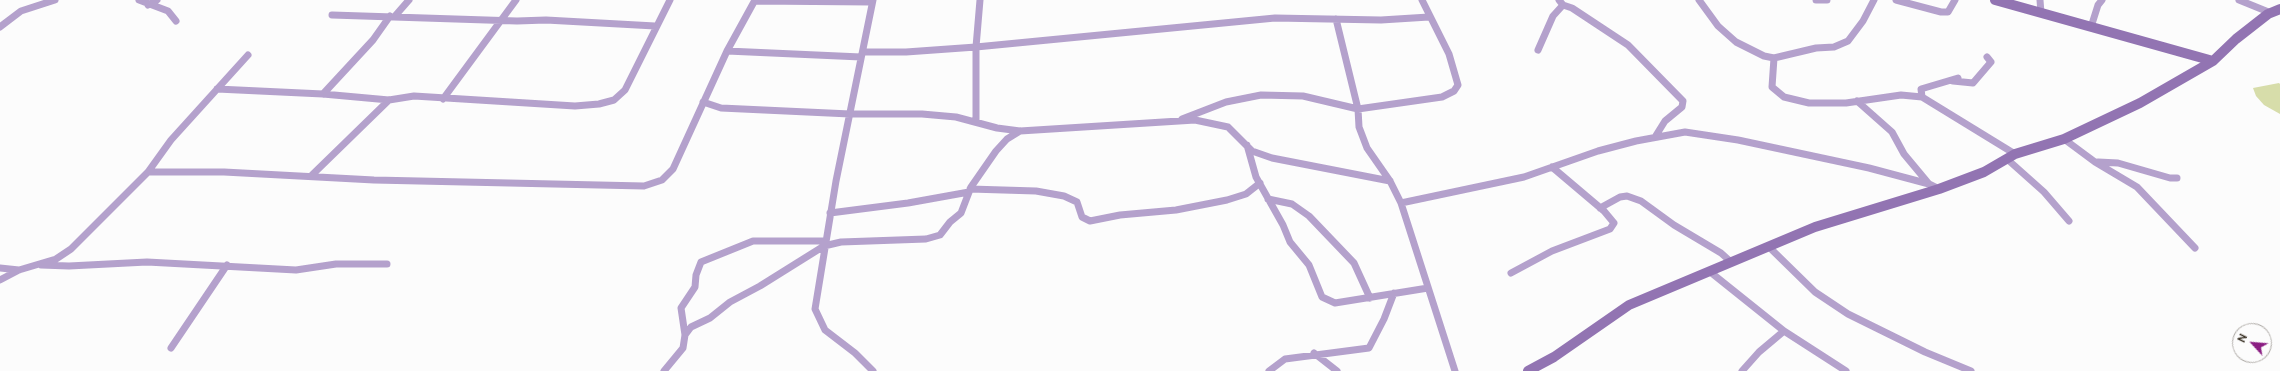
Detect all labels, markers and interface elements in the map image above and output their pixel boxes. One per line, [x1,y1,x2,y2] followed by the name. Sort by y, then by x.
[2232,323,2272,363] north arrow
[2235,332,2249,345] text: N

